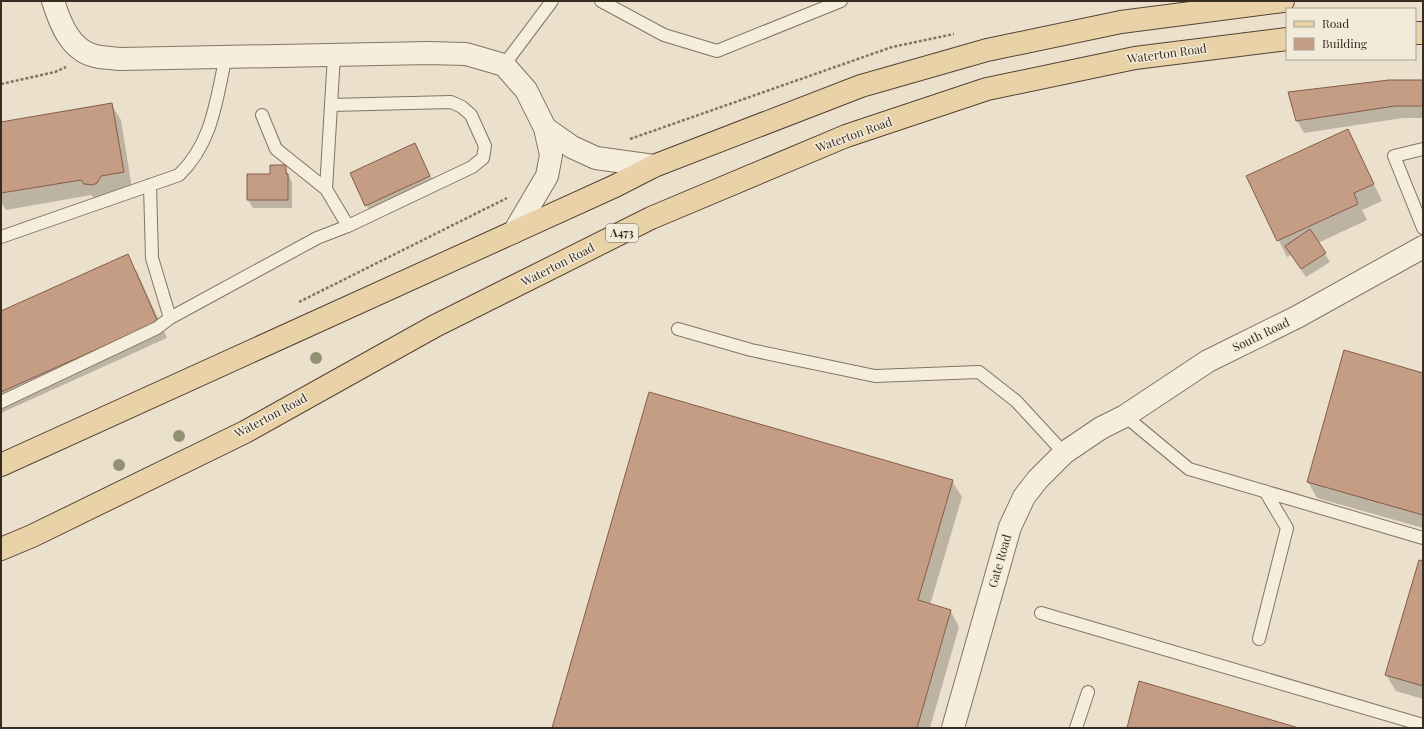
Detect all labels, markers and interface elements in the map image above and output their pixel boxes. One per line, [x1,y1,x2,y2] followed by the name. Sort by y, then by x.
[1286,8,1416,60] legend
[1322,15,1349,31] text: Road
[1322,35,1368,51] text: Building
[1125,40,1208,67] street label: Waterton Road
[812,113,894,156] street label: Waterton Road
[606,224,638,242] road number: A473
[517,239,597,290] street label: Waterton Road
[1229,313,1292,355] street label: South Road
[230,389,310,441] street label: Waterton Road
[984,532,1014,589] street label: Gate Road

